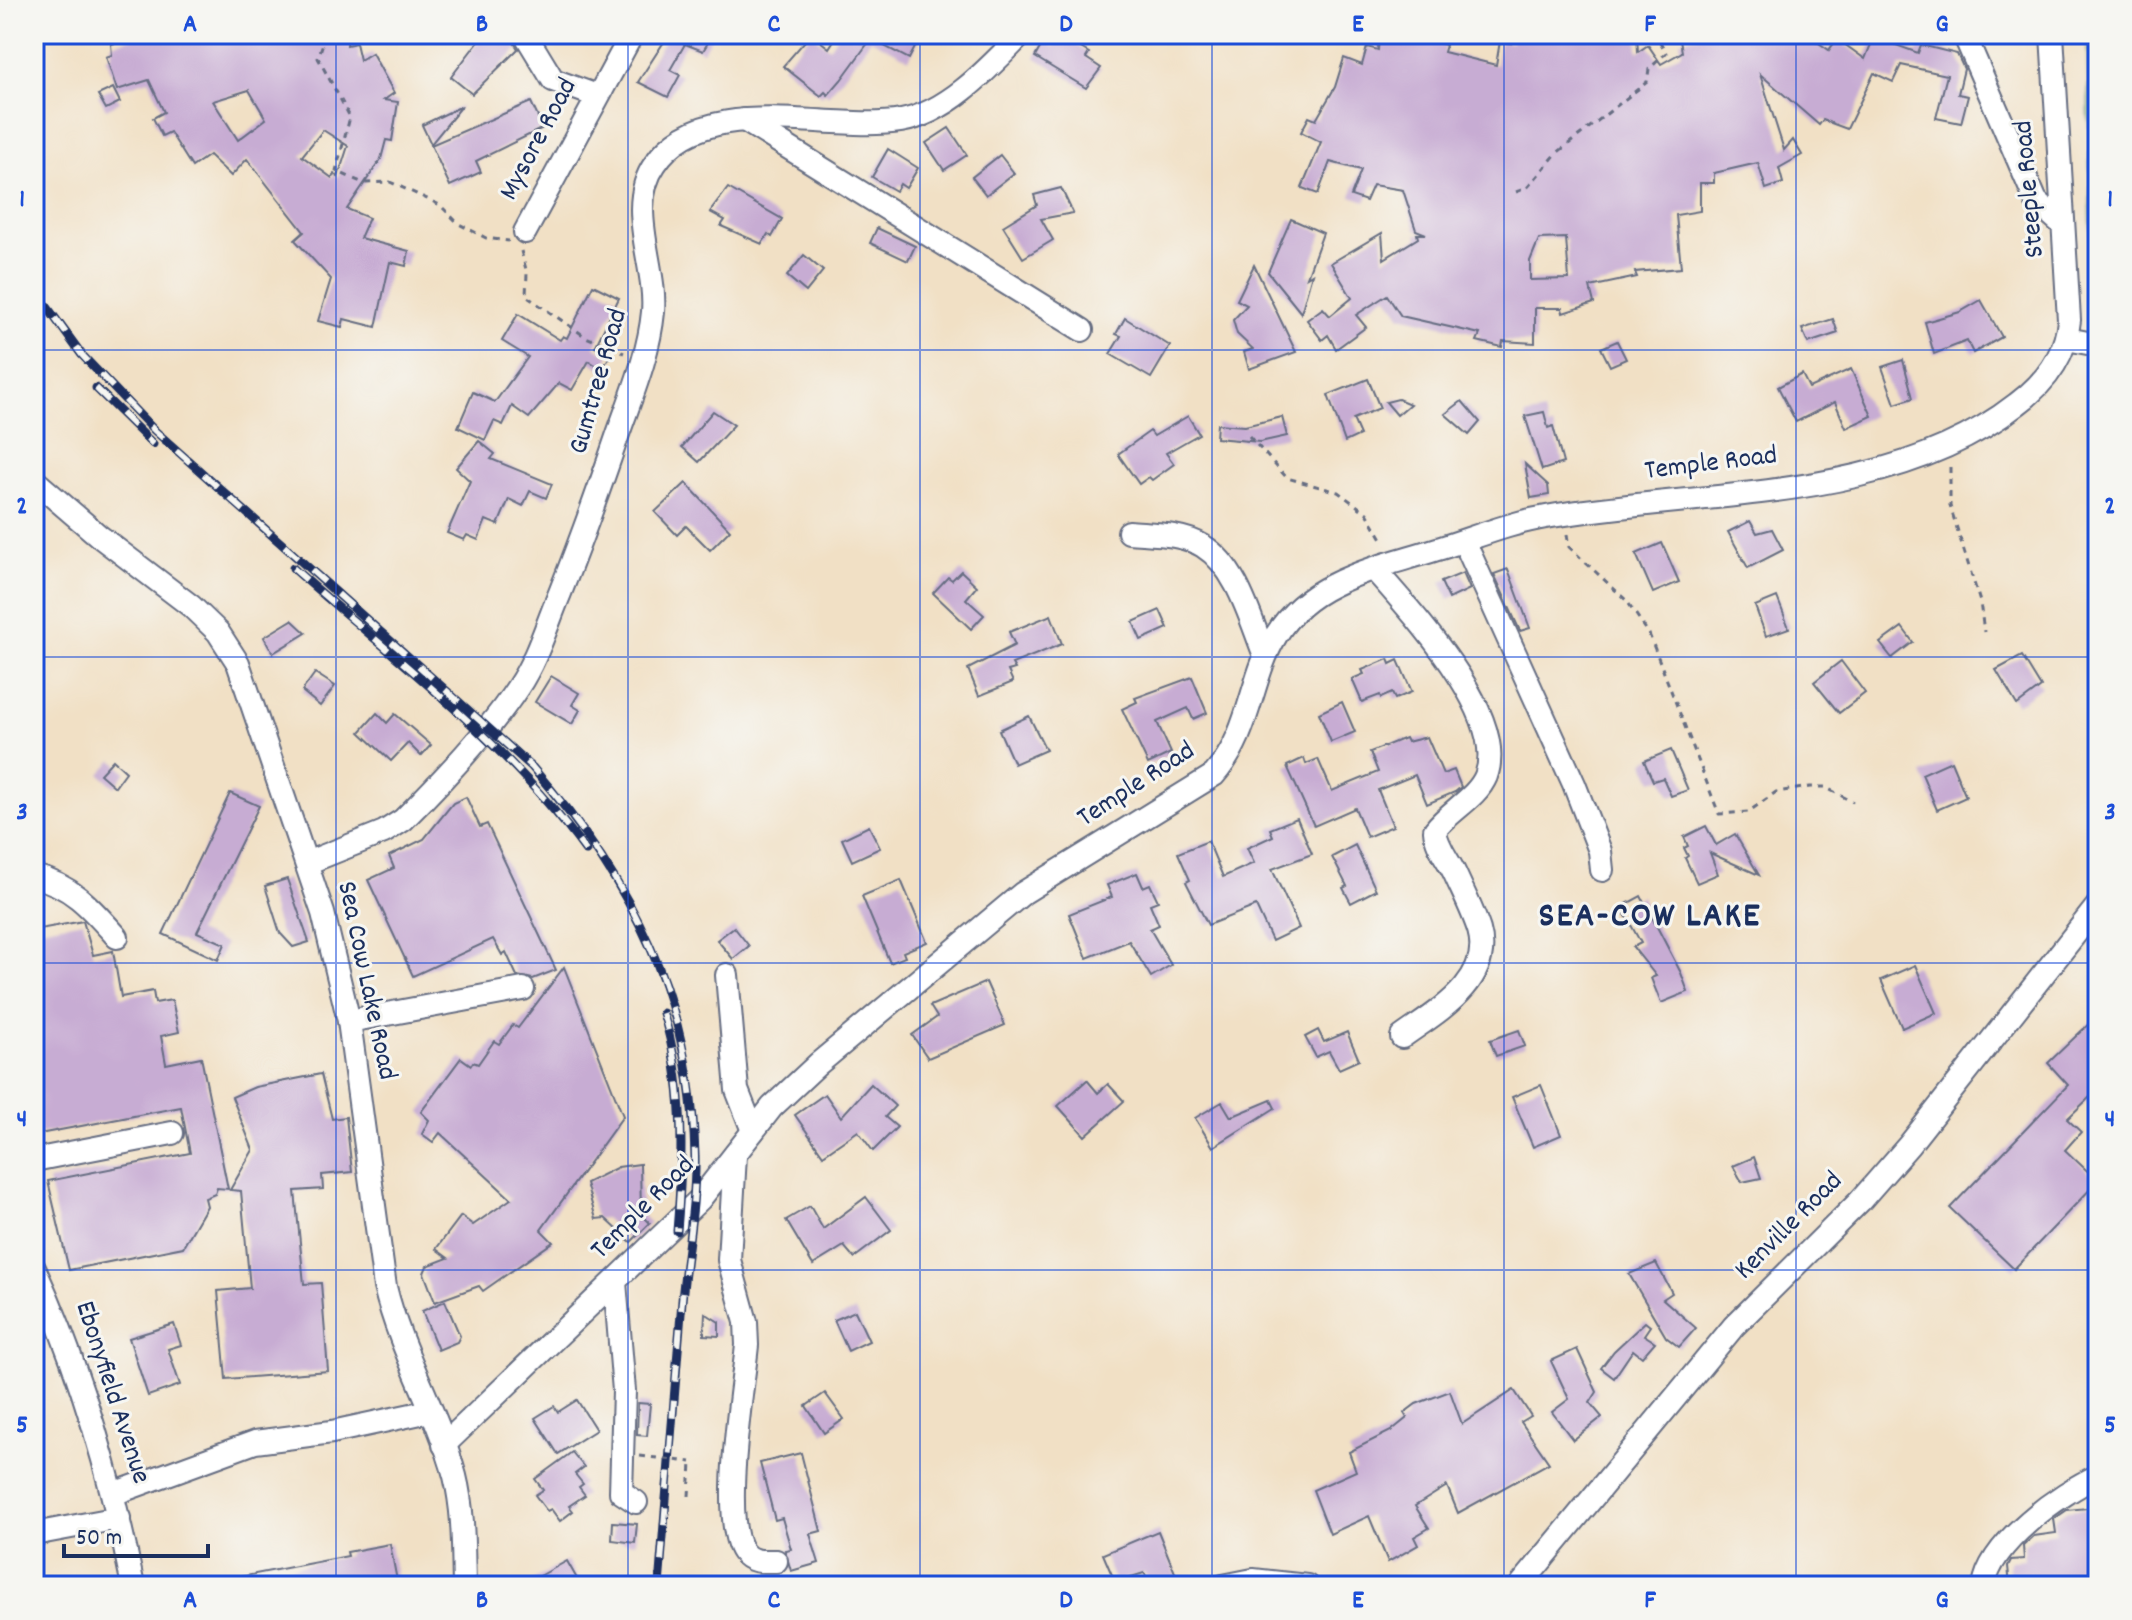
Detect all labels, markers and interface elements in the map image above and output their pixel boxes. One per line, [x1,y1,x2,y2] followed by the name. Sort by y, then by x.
[183,7,197,44] text: A
[476,7,488,44] text: B
[768,7,781,44] text: C
[1059,7,1073,44] text: D
[1352,7,1364,44] text: E
[1644,7,1656,44] text: F
[1935,7,1949,44] text: G
[491,72,589,208] street label: Mysore Road
[2005,119,2057,259] street label: Steeple Road
[19,182,25,219] text: 1
[2107,182,2113,219] text: 1
[560,305,640,459] street label: Gumtree Road
[1642,437,1780,493] street label: Temple Road
[16,489,28,526] text: 2
[2104,489,2116,526] text: 2
[1070,733,1204,839] street label: Temple Road
[16,795,28,832] text: 3
[2104,795,2116,832] text: 3
[324,878,406,1084] street label: Sea Cow Lake Road
[1539,892,1761,944] district label: SEA-COW LAKE
[17,1102,27,1139] text: 4
[2105,1102,2115,1139] text: 4
[583,1148,705,1270] street label: Temple Road
[1727,1164,1853,1290] street label: Kenville Road
[63,1297,159,1489] street label: Ebonyfield Avenue
[16,1408,28,1445] text: 5
[2104,1408,2116,1445] text: 5
[64,1508,208,1558] scale bar
[76,1522,122,1556] text: 50 m
[183,1583,197,1620] text: A
[476,1583,488,1620] text: B
[768,1583,781,1620] text: C
[1059,1583,1073,1620] text: D
[1352,1583,1364,1620] text: E
[1644,1583,1656,1620] text: F
[1935,1583,1949,1620] text: G

